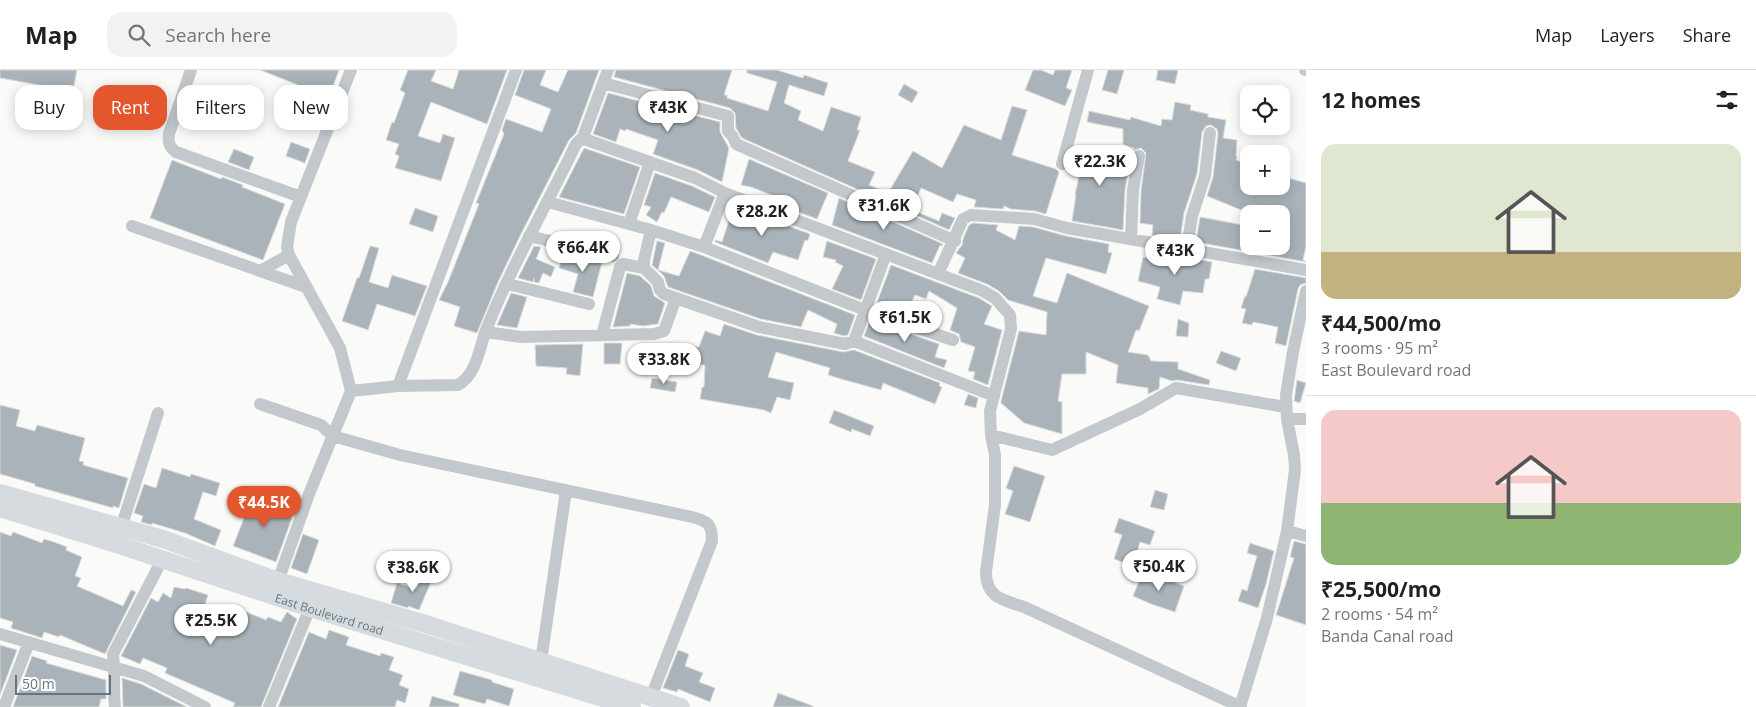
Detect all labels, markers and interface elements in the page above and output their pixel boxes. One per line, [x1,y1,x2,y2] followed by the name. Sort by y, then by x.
[107,12,457,57] search box
[25,18,77,51] text: Map
[125,21,153,49] icon: search
[165,22,271,48] text: Search here
[1535,23,1572,47] text: Map
[1600,23,1655,47] text: Layers
[1683,23,1731,47] text: Share
[15,85,83,130] chip: Buy
[93,85,167,130] chip: Rent
[177,85,264,130] chip: Filters
[274,85,348,130] chip: New
[1240,85,1290,255] map controls
[1240,85,1290,135] button: locate
[1321,86,1421,114] text: 12 homes
[1713,86,1741,114] icon: filters
[638,90,698,133] pin: ₹43K
[649,96,687,118] text: ₹43K
[1059,144,1141,187] pin: ₹22.3K
[1240,145,1290,195] button: +
[1074,150,1126,172] text: ₹22.3K
[1486,177,1576,267] icon: home
[843,189,925,231] pin: ₹31.6K
[721,194,803,237] pin: ₹28.2K
[858,194,910,216] text: ₹31.6K
[736,200,788,222] text: ₹28.2K
[1240,205,1290,255] button: −
[542,230,624,273] pin: ₹66.4K
[1145,234,1205,276] pin: ₹43K
[557,236,609,258] text: ₹66.4K
[1156,239,1194,261] text: ₹43K
[864,300,946,343] pin: ₹61.5K
[879,306,931,328] text: ₹61.5K
[1321,309,1441,337] text: ₹44,500/mo
[1321,337,1438,359] text: 3 rooms · 95 m²
[623,342,705,385] pin: ₹33.8K
[638,348,690,370] text: ₹33.8K
[1321,359,1471,381] text: East Boulevard road
[1486,442,1576,532] icon: home
[223,486,305,528] pin: ₹44.5K
[238,491,290,513] text: ₹44.5K
[372,550,454,593] pin: ₹38.6K
[1118,550,1200,592] pin: ₹50.4K
[1133,555,1185,577] text: ₹50.4K
[387,556,439,578] text: ₹38.6K
[1321,575,1441,603] text: ₹25,500/mo
[273,589,386,639] street label: East Boulevard road
[1321,603,1438,625] text: 2 rooms · 54 m²
[170,604,252,646] pin: ₹25.5K
[185,609,237,631] text: ₹25.5K
[1321,625,1454,647] text: Banda Canal road
[15,672,111,695] scale bar
[22,674,55,693] text: 50 m

